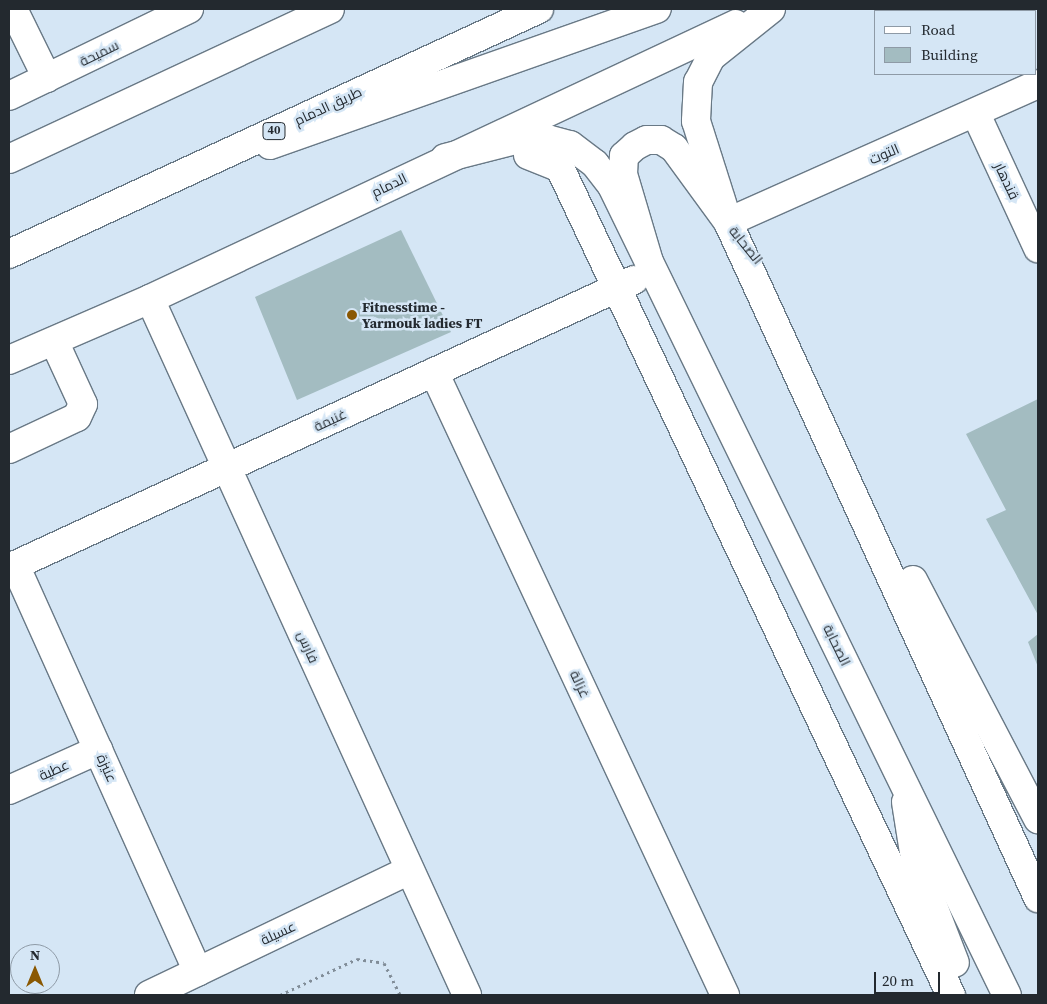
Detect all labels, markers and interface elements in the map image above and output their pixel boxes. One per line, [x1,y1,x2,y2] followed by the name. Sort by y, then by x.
[874,10,1037,75] legend
[921,19,955,40] text: Road
[77,36,121,70] street label: سميحة
[921,44,978,65] text: Building
[292,83,364,129] street label: طريق الدمام
[262,122,286,140] road number: 40
[867,140,901,168] street label: التوت
[991,160,1023,202] street label: قندهار
[369,169,409,201] street label: الدمام
[726,223,766,267] street label: الصحابة
[362,299,482,332] place label: Fitnesstime - Yarmouk ladies FT
[346,309,358,321] marker: Fitnesstime - Yarmouk ladies FT
[311,405,349,435] street label: غنيمة
[820,622,854,668] street label: الصحابة
[294,628,322,666] street label: فارس
[566,668,594,700] street label: غزالة
[93,751,121,785] street label: عنيزة
[36,756,72,784] street label: عطية
[258,918,298,948] street label: عسيلة
[10,944,60,994] north arrow
[30,945,40,965] text: N
[877,962,943,994] scale bar
[882,970,914,991] text: 20 m

